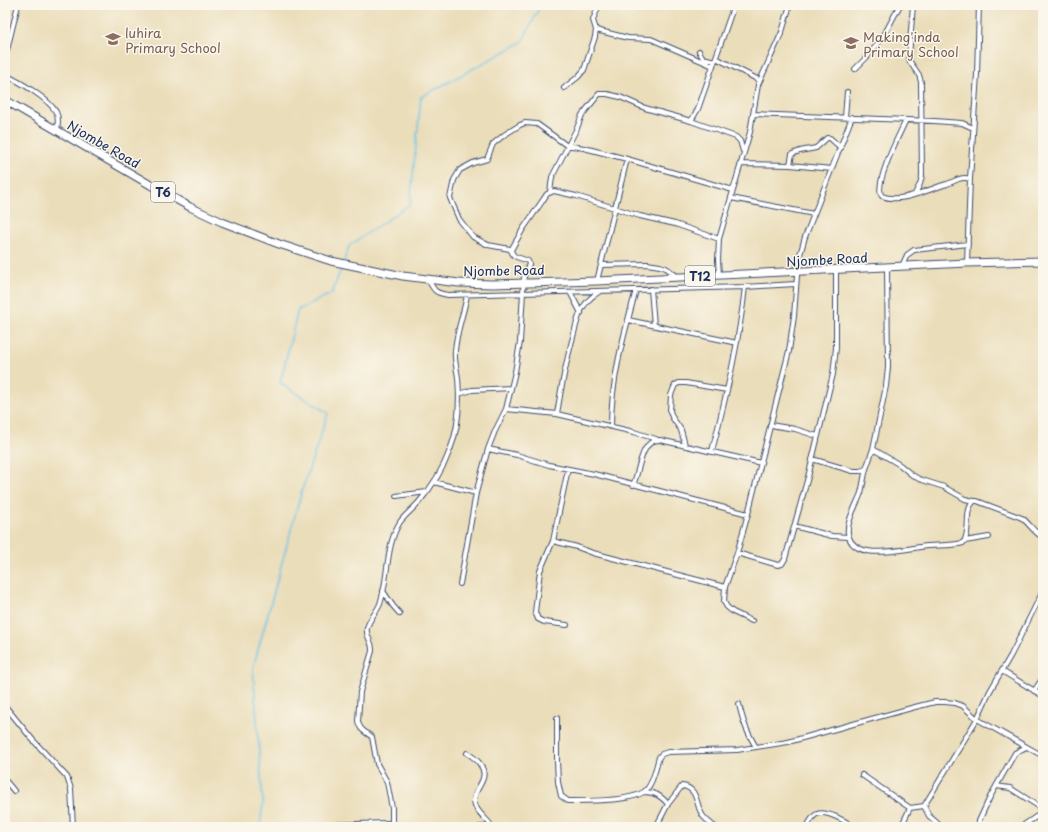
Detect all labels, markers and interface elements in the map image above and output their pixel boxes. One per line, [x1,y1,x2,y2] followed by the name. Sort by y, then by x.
[125,23,221,57] place label: luhira Primary School
[863,27,959,61] place label: Making'inda Primary School
[104,30,122,48] school or university icon: luhira Primary School
[842,34,860,52] school or university icon: Making'inda Primary School
[64,115,144,173] street label: Njombe Road
[151,182,175,202] road number: T6
[786,247,868,271] street label: Njombe Road
[463,260,545,280] street label: Njombe Road
[685,266,715,286] road number: T12

